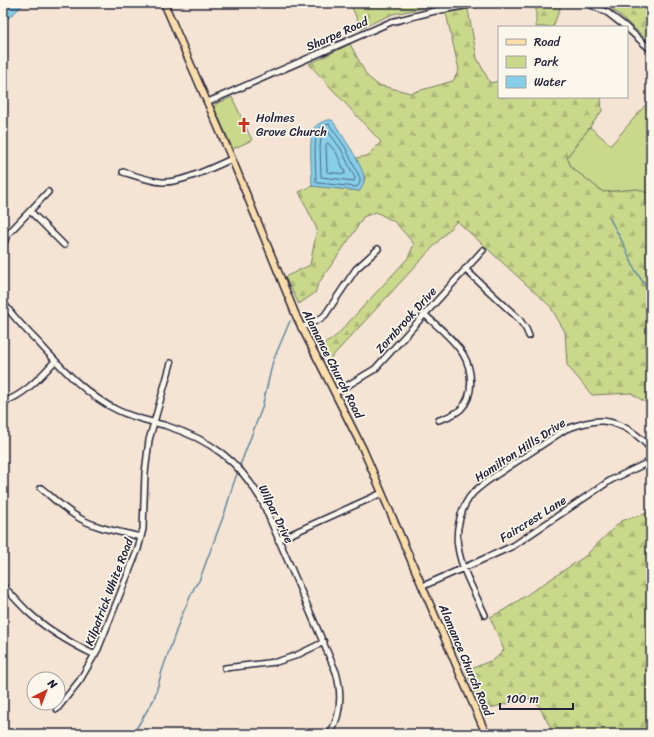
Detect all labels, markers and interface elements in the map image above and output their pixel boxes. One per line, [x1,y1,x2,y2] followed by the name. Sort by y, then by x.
[302,10,373,57] street label: Sharpe Road
[498,26,628,98] legend
[534,31,561,53] text: Road
[534,51,559,73] text: Park
[534,71,567,93] text: Water
[256,107,327,143] place label: Holmes Grove Church
[235,116,253,134] church icon: Holmes Grove Church
[370,281,442,359] street label: Zornbrook Drive
[295,305,370,423] street label: Alamance Church Road
[470,412,570,488] street label: Hamilton Hills Drive
[252,481,300,547] street label: Wilpar Drive
[495,490,571,548] street label: Faircrest Lane
[78,534,140,649] street label: Kilpatrick White Road
[432,599,500,720] street label: Alamance Church Road
[26,671,66,711] north arrow
[42,674,62,694] text: N
[500,685,573,711] scale bar
[506,688,539,710] text: 100 m

